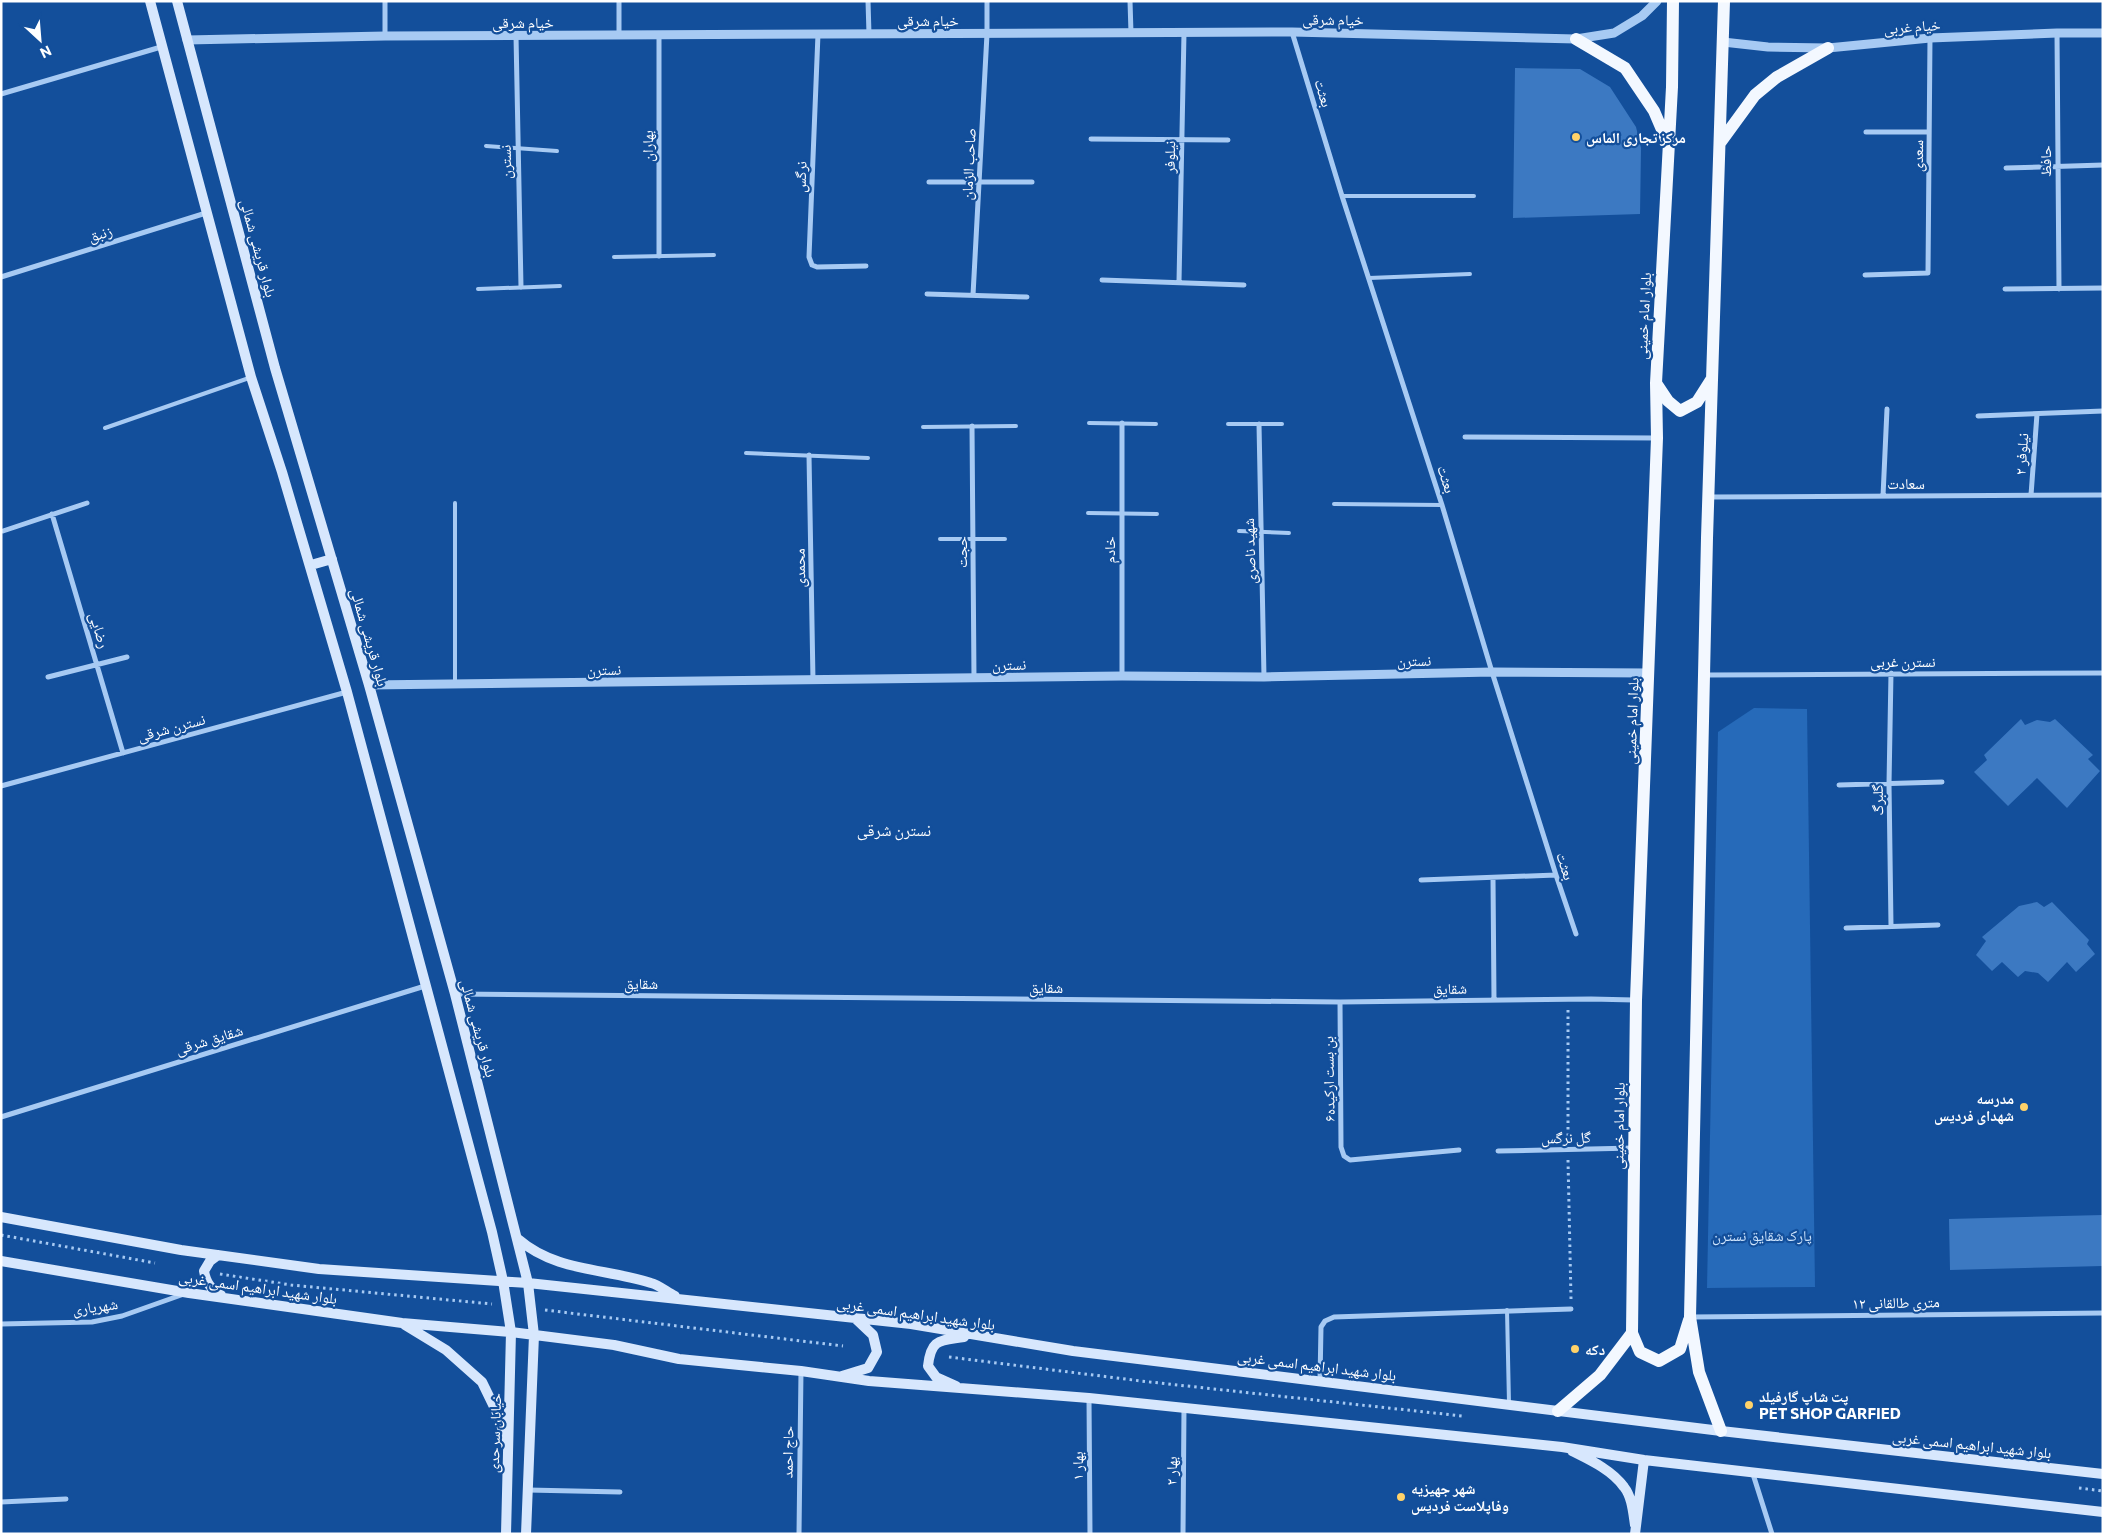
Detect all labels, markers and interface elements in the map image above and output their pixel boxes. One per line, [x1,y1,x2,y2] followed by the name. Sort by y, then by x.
[1302,9,1364,31] street label: خیام شرقی
[897,11,959,31] street label: خیام شرقی
[492,13,554,33] street label: خیام شرقی
[15,15,65,65] north arrow
[1883,15,1942,39] street label: خیام غربی
[37,42,54,62] text: N
[1311,77,1337,109] street label: بعثت
[957,127,981,201] street label: صاحب الزمان
[1586,128,1686,147] place label: مرکز تجاری الماس
[638,130,658,162] street label: بهاران
[1570,131,1582,143] marker: مرکز تجاری الماس
[1908,139,1928,172] street label: سعدی
[1160,141,1179,174] street label: نیلوفر
[496,145,516,179] street label: نسترن
[2036,145,2054,177] street label: حافظ
[790,161,812,193] street label: نرگس
[235,197,281,300] street label: بلوار قریشی شمالی
[86,221,115,247] street label: زنبق
[1632,272,1656,360] street label: بلوار امام خمینی
[2011,432,2032,476] street label: نیلوفر ۲
[1434,463,1460,495] street label: بعثت
[1887,474,1925,492] street label: سعادت
[1239,518,1261,584] street label: شهید ناصری
[952,536,970,568] street label: حجت
[1100,536,1120,563] street label: خادم
[790,548,810,588] street label: محمدی
[346,586,393,689] street label: بلوار قریشی شمالی
[84,610,114,651] street label: رضایی
[1397,651,1431,671] street label: نسترن
[1870,652,1936,672] street label: نسترن غربی
[992,655,1026,675] street label: نسترن
[587,660,621,680] street label: نسترن
[1620,677,1644,765] street label: بلوار امام خمینی
[135,709,208,747] street label: نسترن شرقی
[1868,784,1887,816] street label: گلبرگ
[857,820,931,841] district label: نسترن شرقی
[1553,850,1579,882] street label: بعثت
[624,974,658,994] street label: شقایق
[455,977,501,1080] street label: بلوار قریشی شمالی
[1029,978,1063,998] street label: شقایق
[1433,979,1467,999] street label: شقایق
[173,1020,246,1060] street label: شقایق شرقی
[1318,1036,1340,1122] street label: بن بست ارکیده۶
[1608,1082,1630,1170] street label: بلوار امام خمینی
[1934,1089,2014,1125] place label: مدرسه شهدای فردیس
[2018,1101,2030,1113] marker: مدرسه شهدای فردیس
[1541,1128,1591,1148] street label: گل نرگس
[1712,1226,1812,1246] park label: پارک شقایق نسترن
[177,1267,338,1309] street label: بلوار شهید ابراهیم اسمی غربی
[1852,1292,1940,1314] street label: ۱۲ متری طالقانی
[835,1293,996,1335] street label: بلوار شهید ابراهیم اسمی غربی
[71,1294,119,1320] street label: شهریاری
[1585,1340,1605,1358] place label: دکه
[1569,1343,1581,1355] marker: دکه
[1236,1346,1398,1386] street label: بلوار شهید ابراهیم اسمی غربی
[1759,1387,1901,1422] place label: پت شاپ گارفیلد PET SHOP GARFIED
[484,1392,506,1473] street label: خیابان سرحدی
[1743,1399,1755,1411] marker: پت شاپ گارفیلد PET SHOP GARFIED
[778,1425,798,1478] street label: حاج احمد
[1891,1427,2053,1463] street label: بلوار شهید ابراهیم اسمی غربی
[1068,1451,1087,1481] street label: بهار ۱
[1162,1456,1181,1486] street label: بهار ۲
[1411,1479,1509,1515] place label: شهر جهیزیه وفاپلاست فردیس
[1395,1491,1407,1503] marker: شهر جهیزیه وفاپلاست فردیس

